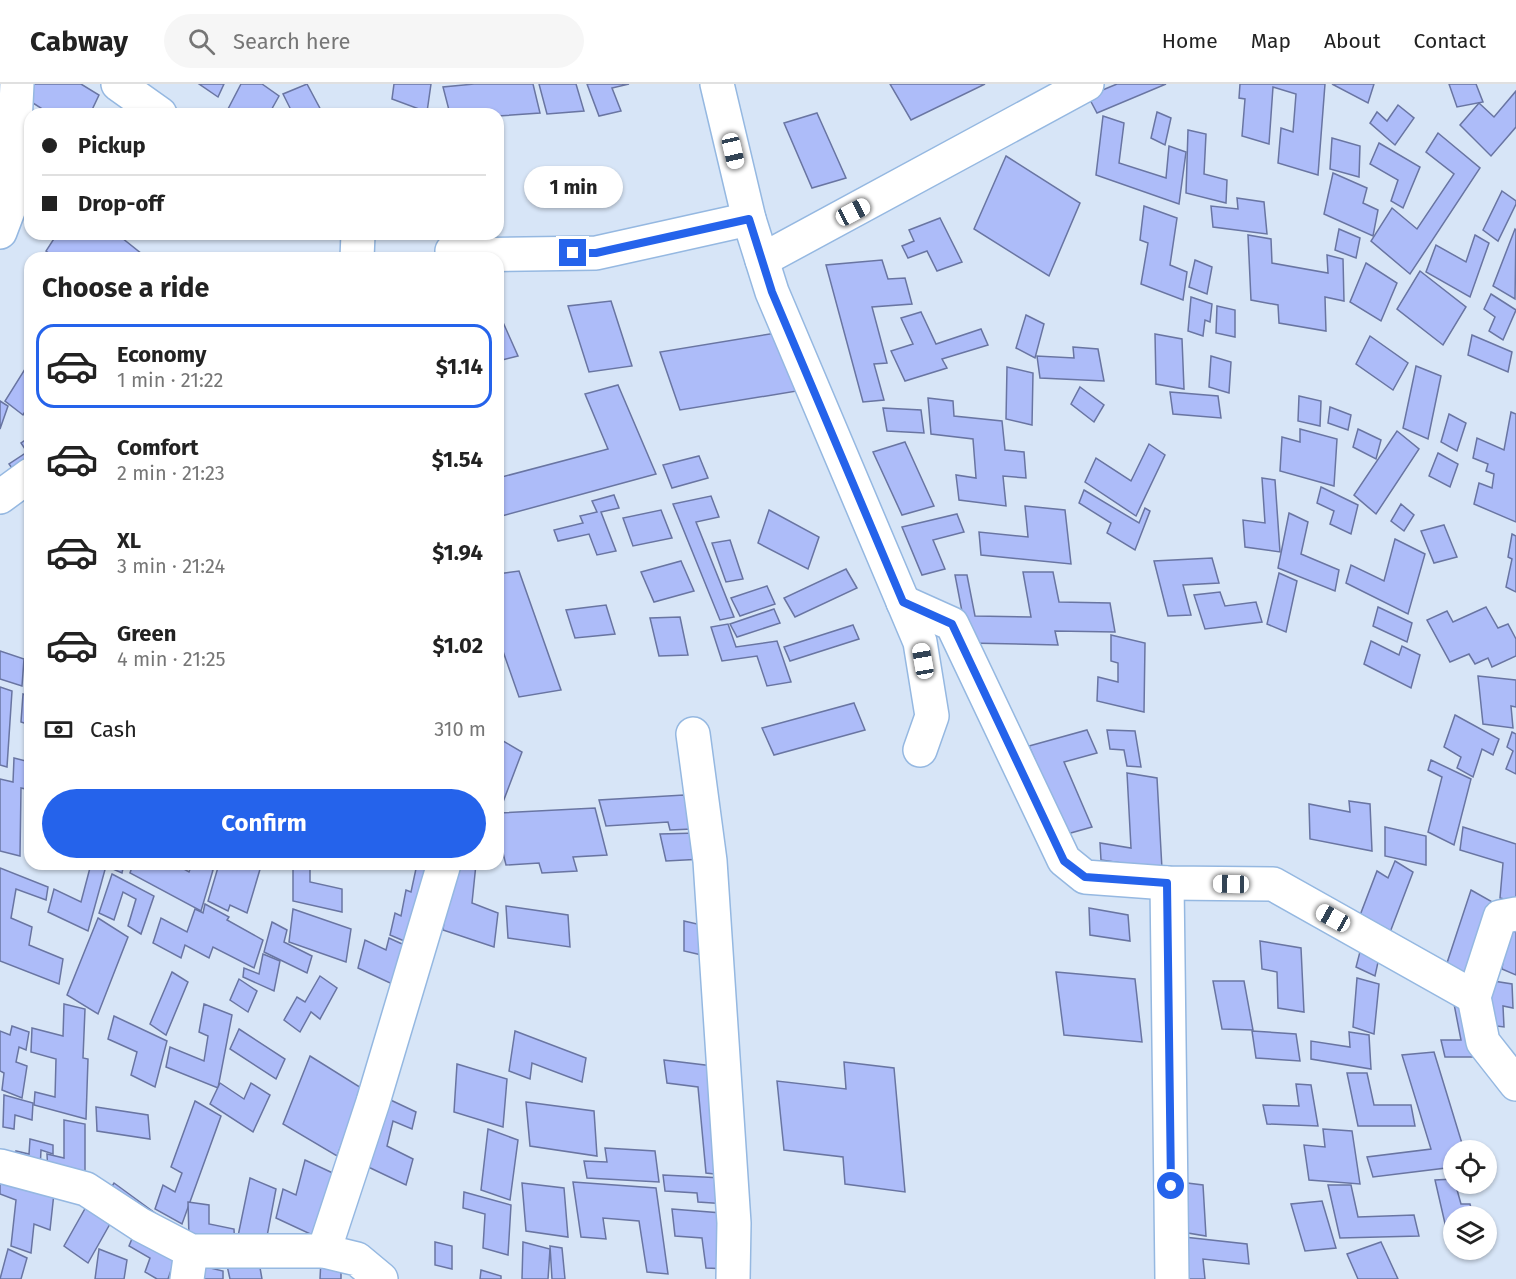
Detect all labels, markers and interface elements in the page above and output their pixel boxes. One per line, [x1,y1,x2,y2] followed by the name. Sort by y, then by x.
[164,14,584,68] search box
[30,25,128,58] text: Cabway
[185,25,218,58] icon: search
[233,28,350,55] text: Search here
[1162,28,1218,54] text: Home
[1251,28,1291,54] text: Map
[1324,28,1381,54] text: About
[1414,28,1486,54] text: Contact
[720,131,746,171] car
[78,132,146,159] text: Pickup
[524,166,622,208] callout: 1 min
[549,175,598,199] text: 1 min
[78,190,164,217] text: Drop-off
[833,196,873,228] car
[559,239,586,266] route end
[42,272,209,304] text: Choose a ride
[45,339,99,393] icon: car
[117,341,206,368] text: Economy
[436,353,483,380] text: $1.14
[117,368,224,392] text: 1 min · 21:22
[45,432,99,486] icon: car
[117,434,198,461] text: Comfort
[432,446,483,473] text: $1.54
[117,461,225,485] text: 2 min · 21:23
[45,525,99,579] icon: car
[117,527,141,554] text: XL
[432,539,483,566] text: $1.94
[117,554,225,578] text: 3 min · 21:24
[45,618,99,672] icon: car
[117,620,176,647] text: Green
[433,632,483,659] text: $1.02
[911,642,935,680] car
[117,647,226,671] text: 4 min · 21:25
[42,713,75,746] icon: cash
[90,716,137,743] text: Cash
[434,717,486,741] text: 310 m
[42,789,486,858] button: Confirm
[1213,875,1249,893] car
[1313,901,1353,935] car
[1443,1140,1497,1260] map controls
[1443,1140,1497,1194] button: locate
[1157,1172,1184,1199] route start
[1443,1206,1497,1260] button: layers

